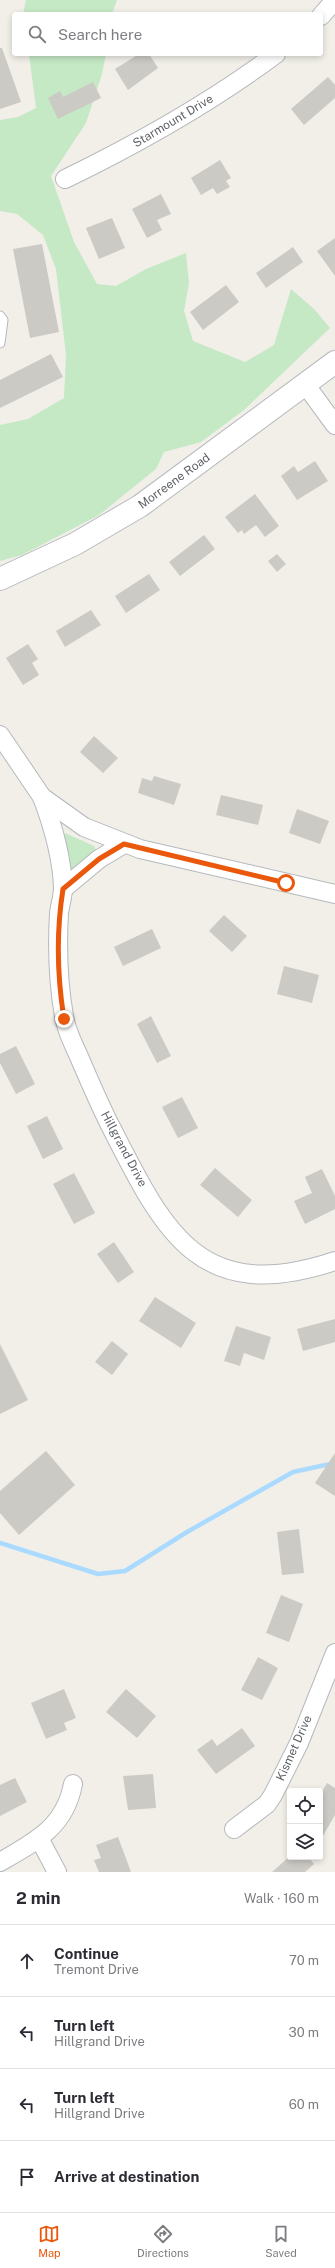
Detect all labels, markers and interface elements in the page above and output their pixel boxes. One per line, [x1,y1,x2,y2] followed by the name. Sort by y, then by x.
[12,12,323,56] search box
[26,23,48,45] icon: search
[58,26,142,43] text: Search here
[130,91,216,150] street label: Starmount Drive
[135,450,213,512] street label: Morreene Road
[277,874,295,892] route start
[55,1010,73,1028] route end
[98,1109,150,1189] street label: Hillgrand Drive
[273,1713,315,1783] street label: Kismet Drive
[287,1788,323,1860] map controls
[287,1788,323,1824] button: locate
[287,1824,323,1860] button: layers
[16,1888,61,1908] text: 2 min
[244,1891,319,1906] text: Walk · 160 m
[54,1945,119,1962] text: Continue
[16,1950,38,1972] icon: ahead
[289,1953,319,1968] text: 70 m
[54,1962,139,1977] text: Tremont Drive
[54,2017,115,2034] text: Turn left
[16,2022,38,2044] icon: left
[289,2025,319,2040] text: 30 m
[54,2034,145,2049] text: Hillgrand Drive
[54,2089,115,2106] text: Turn left
[16,2094,38,2116] icon: left
[289,2097,319,2112] text: 60 m
[54,2106,145,2121] text: Hillgrand Drive
[16,2166,38,2188] icon: arrive
[54,2168,199,2185] text: Arrive at destination
[38,2223,61,2259] tab: Map
[137,2223,189,2259] tab: Directions
[265,2223,297,2259] tab: Saved

